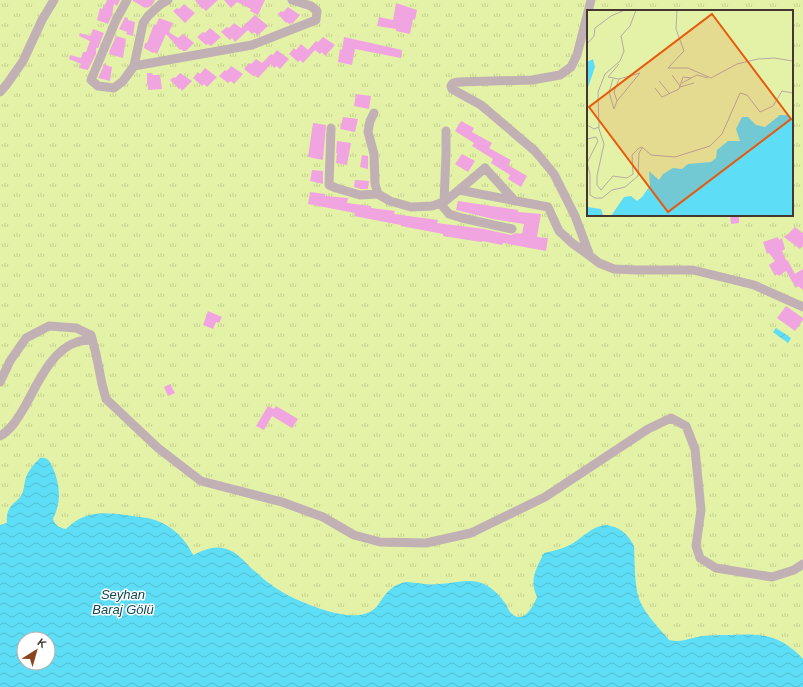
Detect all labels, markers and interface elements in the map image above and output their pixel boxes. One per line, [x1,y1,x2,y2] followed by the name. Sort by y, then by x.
[587,10,793,216] inset map
[92,587,154,617] water label: Seyhan Baraj Gölü
[16,631,56,671] north arrow
[35,636,49,650] text: K

